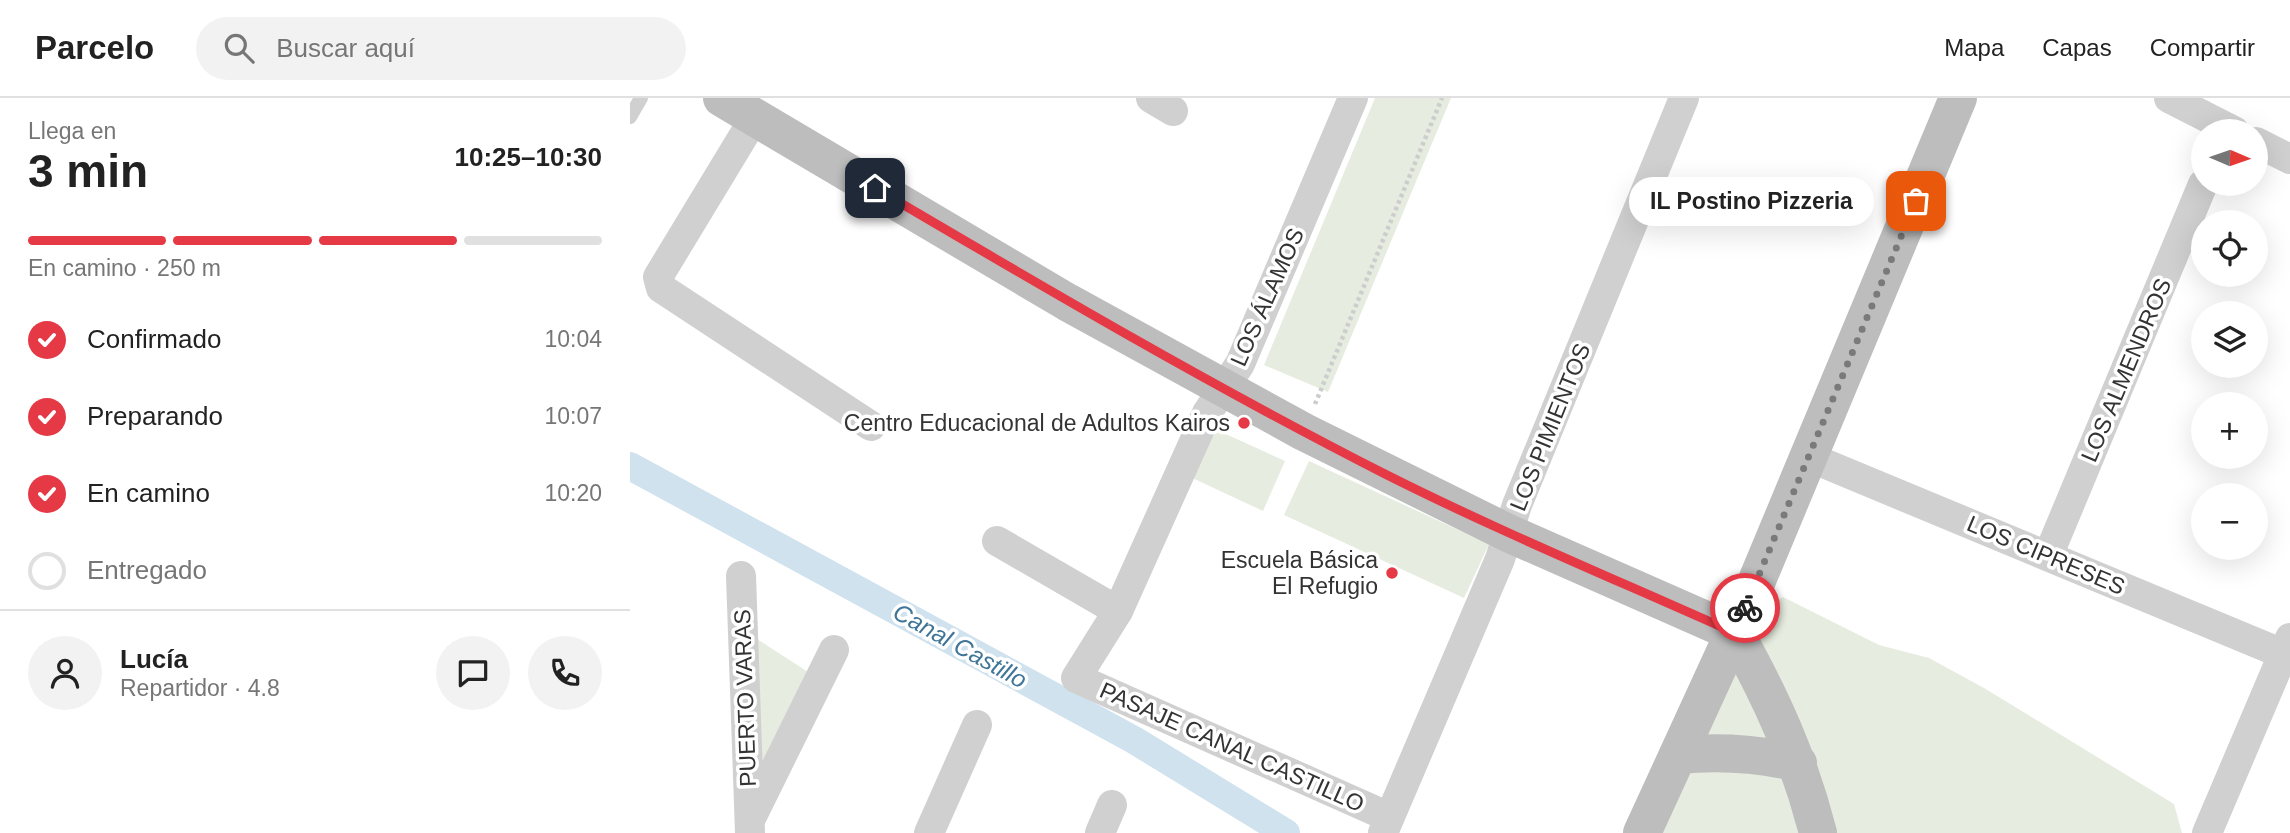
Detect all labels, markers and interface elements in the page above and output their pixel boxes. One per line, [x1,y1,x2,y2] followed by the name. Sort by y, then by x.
[196,17,686,80] search box
[35,29,154,66] text: Parcelo
[220,29,258,67] icon: search
[276,33,415,63] text: Buscar aquí
[1944,34,2004,61] text: Mapa
[2042,34,2112,61] text: Capas
[2150,34,2255,61] text: Compartir
[28,118,116,144] text: Llega en
[2191,119,2268,196] north arrow
[2191,119,2268,560] map controls
[455,142,602,172] text: 10:25–10:30
[28,145,148,197] text: 3 min
[845,158,905,218] pin
[856,169,894,207] icon: home
[1886,171,1946,231] pin
[1629,176,1874,226] callout: IL Postino Pizzeria
[1897,182,1935,220] icon: bag
[1650,188,1853,214] text: IL Postino Pizzeria
[2191,210,2268,287] button: locate
[1225,224,1309,370] street label: LOS ÁLAMOS
[28,255,221,281] text: En camino · 250 m
[2076,274,2176,466] street label: LOS ALMENDROS
[2191,301,2268,378] button: layers
[28,321,66,359] icon: check
[87,324,221,354] text: Confirmado
[544,326,602,352] text: 10:04
[1505,339,1595,515] street label: LOS PIMIENTOS
[2191,392,2268,469] button: +
[28,398,66,436] icon: check
[87,401,223,431] text: Preparando
[544,403,602,429] text: 10:07
[844,410,1230,436] place label: Centro Educacional de Adultos Kairos
[1236,415,1252,431] marker: Centro Educacional de Adultos Kairos
[28,475,66,513] icon: check
[87,478,210,508] text: En camino
[544,480,602,506] text: 10:20
[2191,483,2268,560] button: −
[1963,510,2129,600] street label: LOS CIPRESES
[1221,547,1378,599] place label: Escuela Básica El Refugio
[87,555,207,585] text: Entregado
[1384,565,1400,581] marker: Escuela Básica El Refugio
[1710,573,1780,643] courier
[1726,589,1764,627] icon: bike
[889,598,1032,693] water label: Canal Castillo
[729,609,761,787] street label: PUERTO VARAS
[28,636,102,710] button: person
[436,636,510,710] button: chat
[528,636,602,710] button: phone
[120,644,188,674] text: Lucía
[120,675,280,701] text: Repartidor · 4.8
[1096,677,1368,817] street label: PASAJE CANAL CASTILLO

